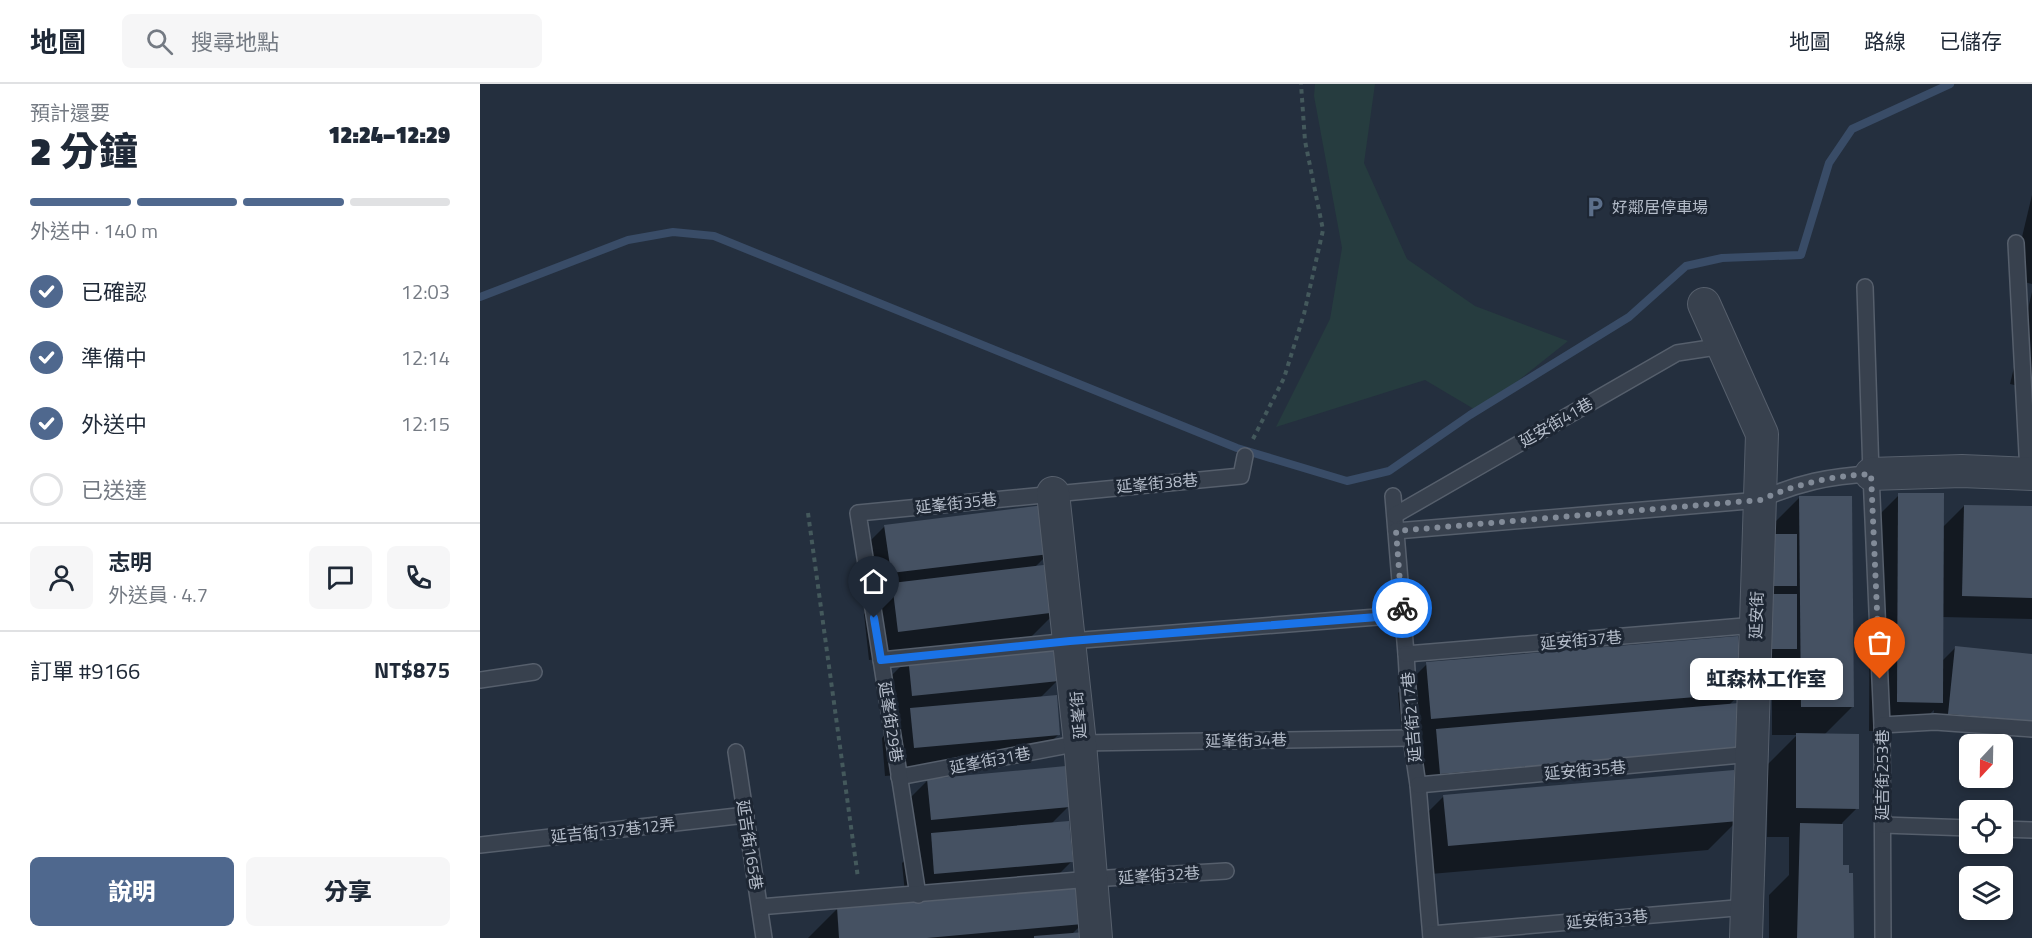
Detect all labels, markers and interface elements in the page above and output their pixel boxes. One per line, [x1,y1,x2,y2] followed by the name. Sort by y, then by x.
[122,14,542,68] search box
[30,20,86,63] text: 地圖
[143,25,176,58] icon: search
[191,25,279,59] text: 搜尋地點
[1789,25,1831,57] text: 地圖
[1864,25,1906,57] text: 路線
[1939,25,2002,57] text: 已儲存
[30,97,110,128] text: 預計還要
[328,118,450,152] text: 12:24–12:29
[30,121,138,180] text: 2 分鐘
[1583,195,1607,219] parking icon: 好鄰居停車場
[1612,195,1708,219] place label: 好鄰居停車場
[30,215,158,246] text: 外送中 · 140 m
[30,275,63,308] icon: check
[81,275,147,309] text: 已確認
[401,276,450,307] text: 12:03
[30,341,63,374] icon: check
[81,341,147,375] text: 準備中
[401,342,450,373] text: 12:14
[1515,391,1597,453] street label: 延安街41巷
[30,407,63,440] icon: check
[81,407,147,441] text: 外送中
[401,408,450,439] text: 12:15
[1115,467,1199,499] street label: 延峯街38巷
[81,473,147,507] text: 已送達
[914,487,998,519] street label: 延峯街35巷
[108,545,152,579] text: 志明
[30,546,93,609] button: person
[309,546,372,609] button: chat
[387,546,450,609] button: phone
[848,556,899,618] pin
[857,565,890,598] icon: home
[1372,578,1432,638] courier
[108,579,208,610] text: 外送員 · 4.7
[1743,591,1769,639] street label: 延安街
[1386,592,1419,625] icon: bike
[1854,617,1905,679] pin
[1539,624,1623,656] street label: 延安街37巷
[1863,626,1896,659] icon: bag
[374,653,450,687] text: NT$875
[30,654,140,688] text: 訂單 #9166
[1691,658,1844,700] callout: 虹森林工作室
[1707,663,1827,694] text: 虹森林工作室
[1395,671,1427,763] street label: 延吉街217巷
[873,680,909,764] street label: 延峯街29巷
[1064,690,1092,740] street label: 延峯街
[1205,727,1287,753] street label: 延峯街34巷
[1870,730,1894,820] street label: 延吉街253巷
[1959,734,2013,788] north arrow
[1959,734,2013,920] map controls
[948,740,1032,780] street label: 延峯街31巷
[1543,754,1627,786] street label: 延安街35巷
[731,798,769,892] street label: 延吉街165巷
[1959,800,2013,854] button: locate
[550,812,676,848] street label: 延吉街137巷12弄
[30,857,234,926] button: 說明
[246,857,450,926] button: 分享
[1117,860,1201,890] street label: 延峯街32巷
[1959,866,2013,920] button: layers
[1565,903,1649,935] street label: 延安街33巷

